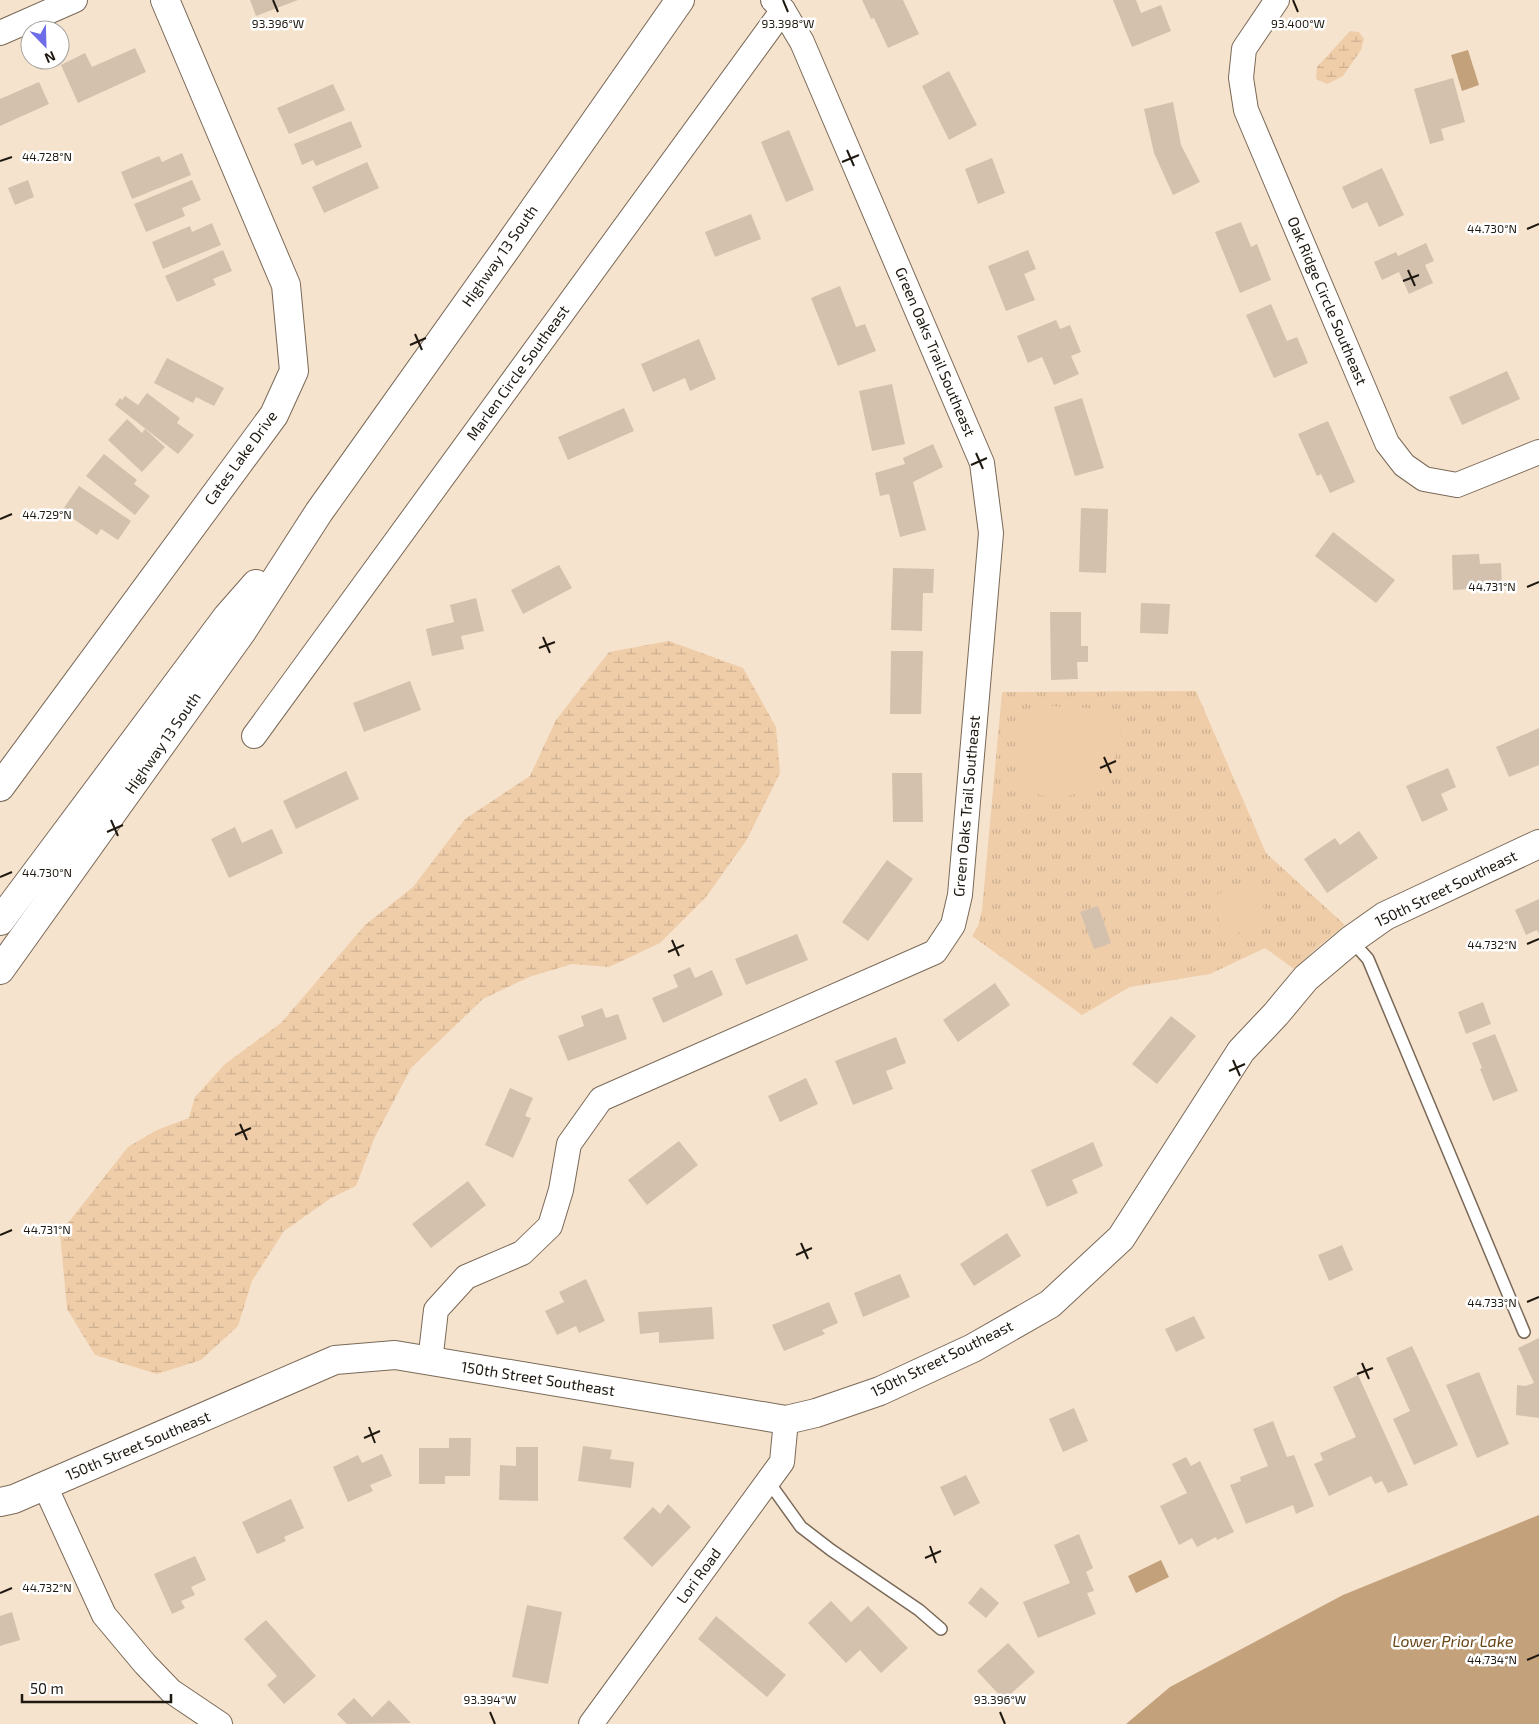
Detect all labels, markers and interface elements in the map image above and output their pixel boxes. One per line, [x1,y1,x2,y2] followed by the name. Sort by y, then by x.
[252,16,304,30] text: 93.396°W
[762,16,814,30] text: 93.398°W
[1271,16,1325,30] text: 93.400°W
[20,20,70,70] north arrow
[42,48,58,67] text: N
[22,149,72,163] text: 44.728°N
[457,201,541,310] street label: Highway 13 South
[1284,214,1372,388] street label: Oak Ridge Circle Southeast
[1467,221,1517,235] text: 44.730°N
[892,264,980,439] street label: Green Oaks Trail Southeast
[462,301,572,444] street label: Marlen Circle Southeast
[200,407,280,508] street label: Cates Lake Drive
[22,507,72,521] text: 44.729°N
[1468,579,1516,593] text: 44.731°N
[120,688,204,797] street label: Highway 13 South
[949,714,983,897] street label: Green Oaks Trail Southeast
[1372,846,1520,930] street label: 150th Street Southeast
[22,865,72,879] text: 44.730°N
[1467,937,1517,951] text: 44.732°N
[23,1222,71,1236] text: 44.731°N
[1467,1295,1517,1309] text: 44.733°N
[868,1316,1016,1400] street label: 150th Street Southeast
[460,1357,617,1399] street label: 150th Street Southeast
[63,1406,213,1484] street label: 150th Street Southeast
[672,1544,724,1607] street label: Lori Road
[22,1580,72,1594] text: 44.732°N
[1392,1631,1514,1650] water label: Lower Prior Lake
[1467,1652,1517,1666] text: 44.734°N
[22,1672,171,1704] scale bar
[30,1679,64,1697] text: 50 m
[464,1692,516,1706] text: 93.394°W
[974,1692,1026,1706] text: 93.396°W

